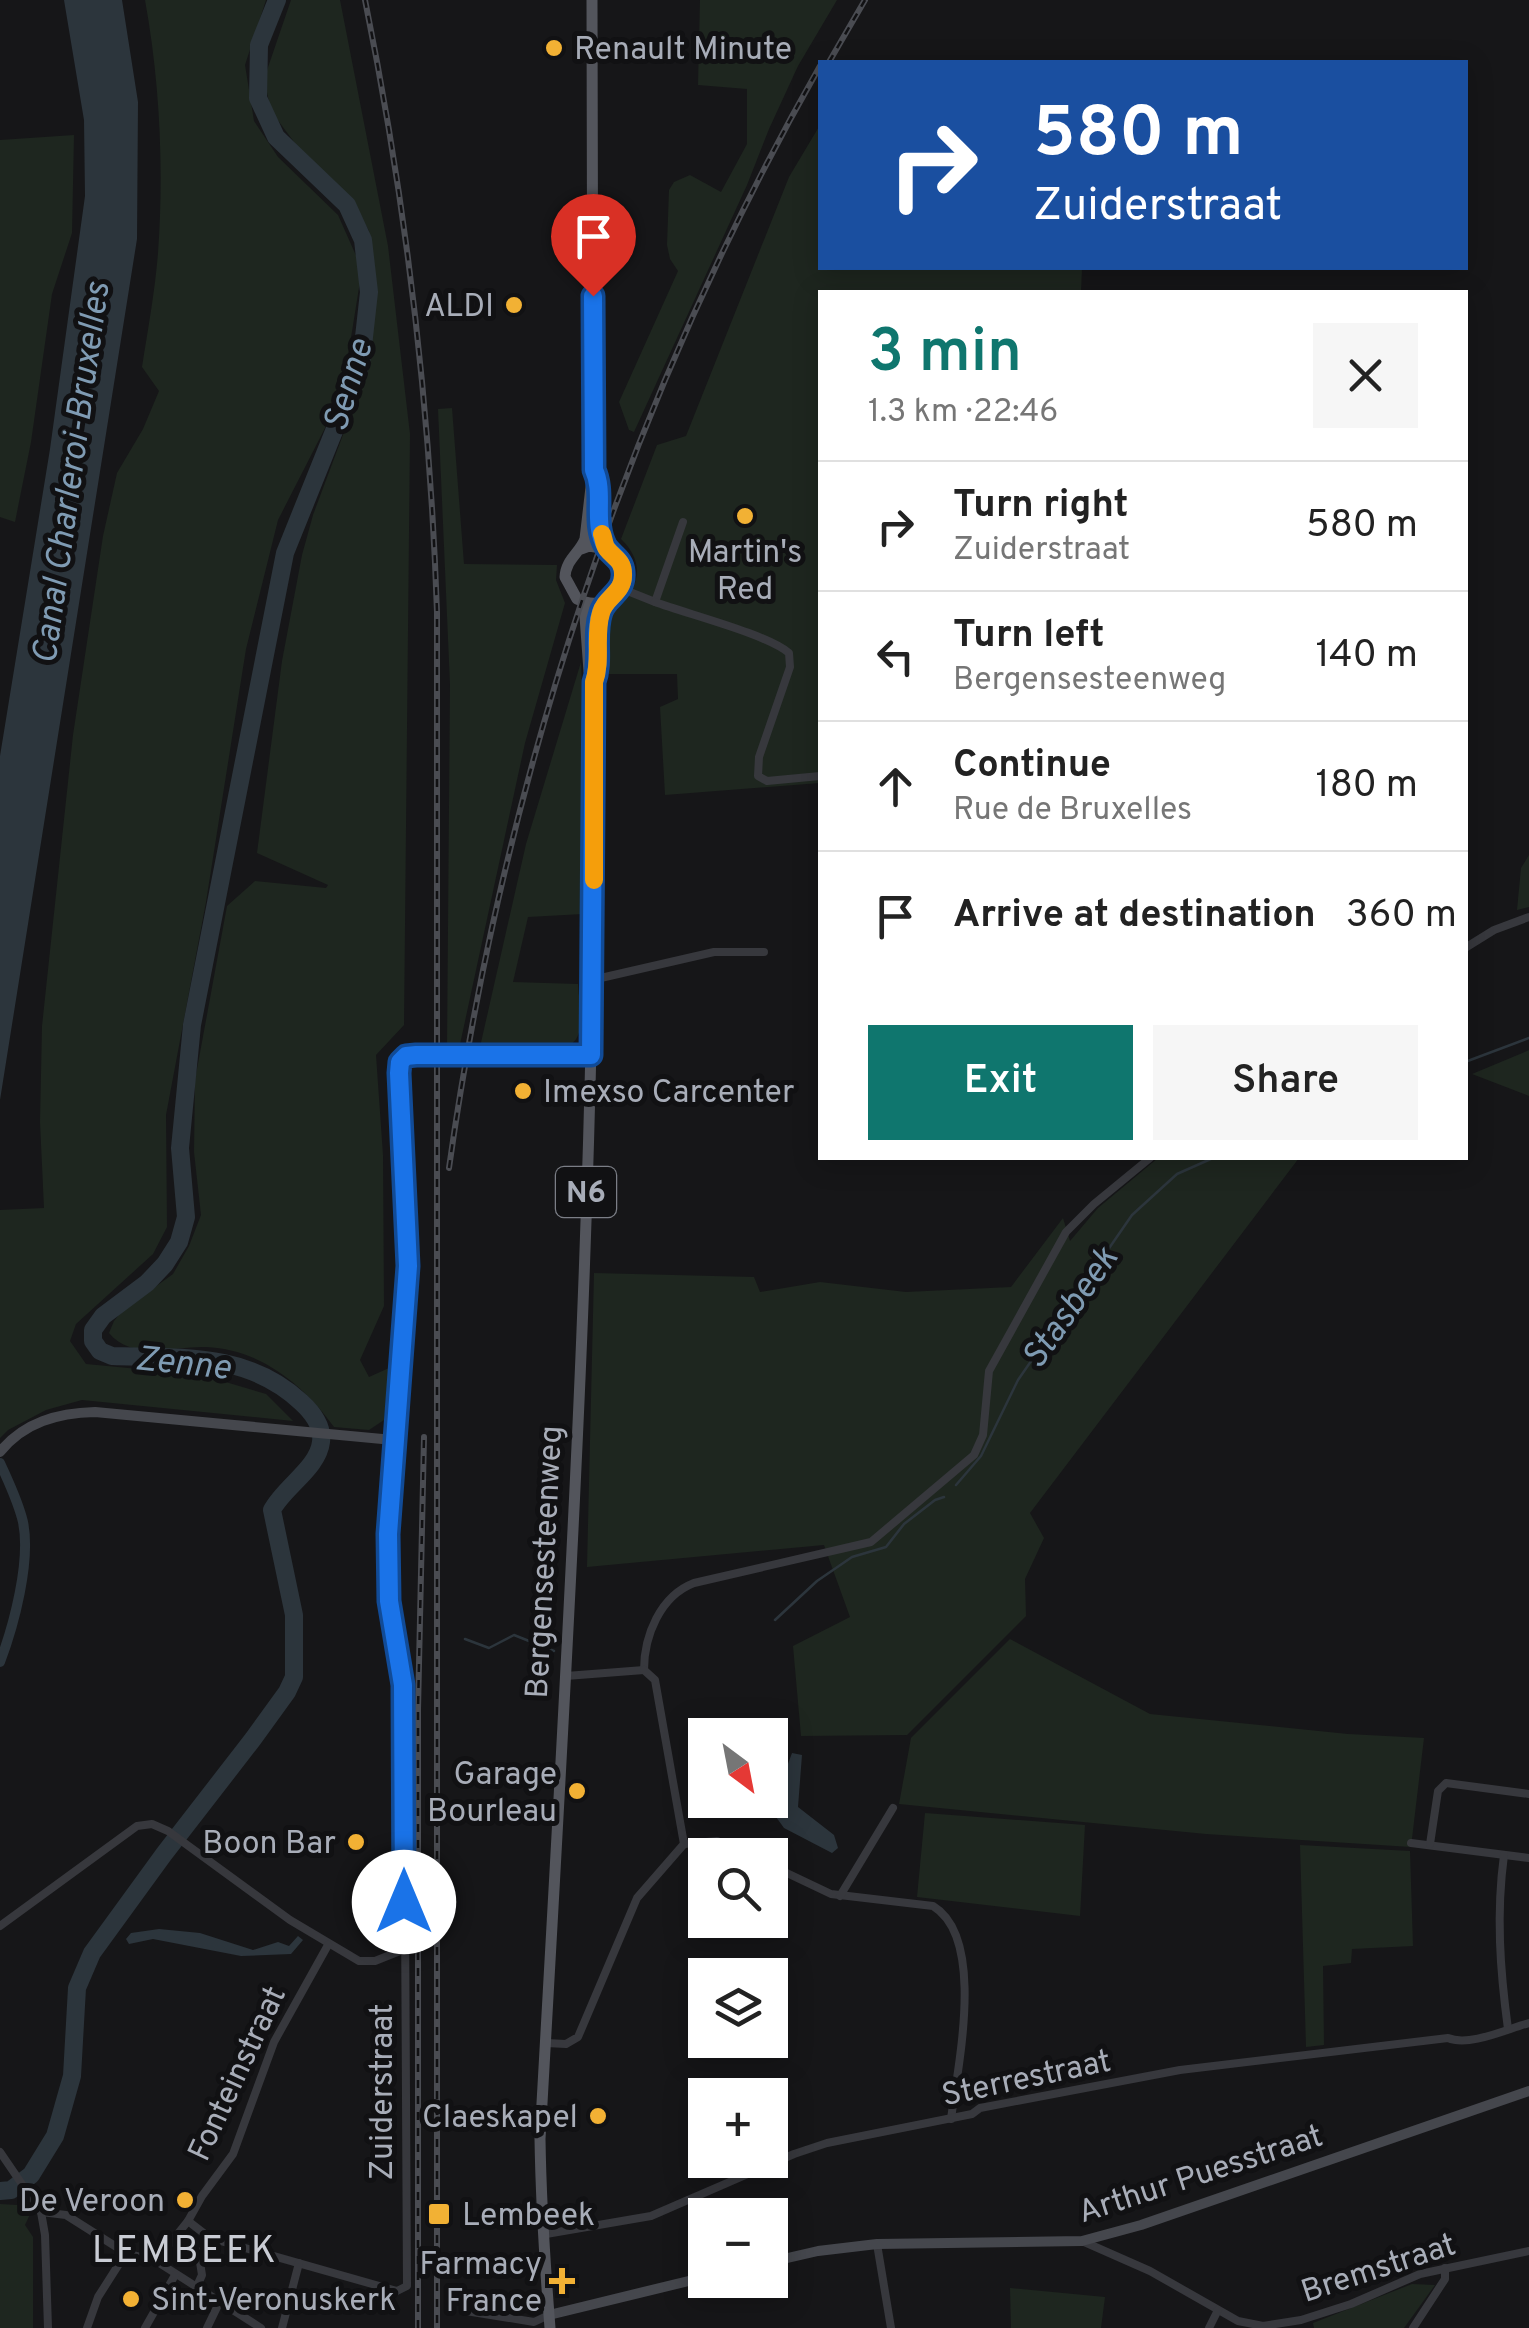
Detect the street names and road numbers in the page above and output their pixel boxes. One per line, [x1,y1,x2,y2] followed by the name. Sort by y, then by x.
[556,1167,616,1217] road number: N6
[519,1425,573,1700] street label: Bergensesteenweg
[181,1980,297,2168] street label: Fonteinstraat
[364,2003,404,2181] street label: Zuiderstraat
[938,2043,1115,2117] street label: Sterrestraat
[1074,2118,1328,2234] street label: Arthur Puesstraat
[1297,2226,1461,2314] street label: Bremstraat

